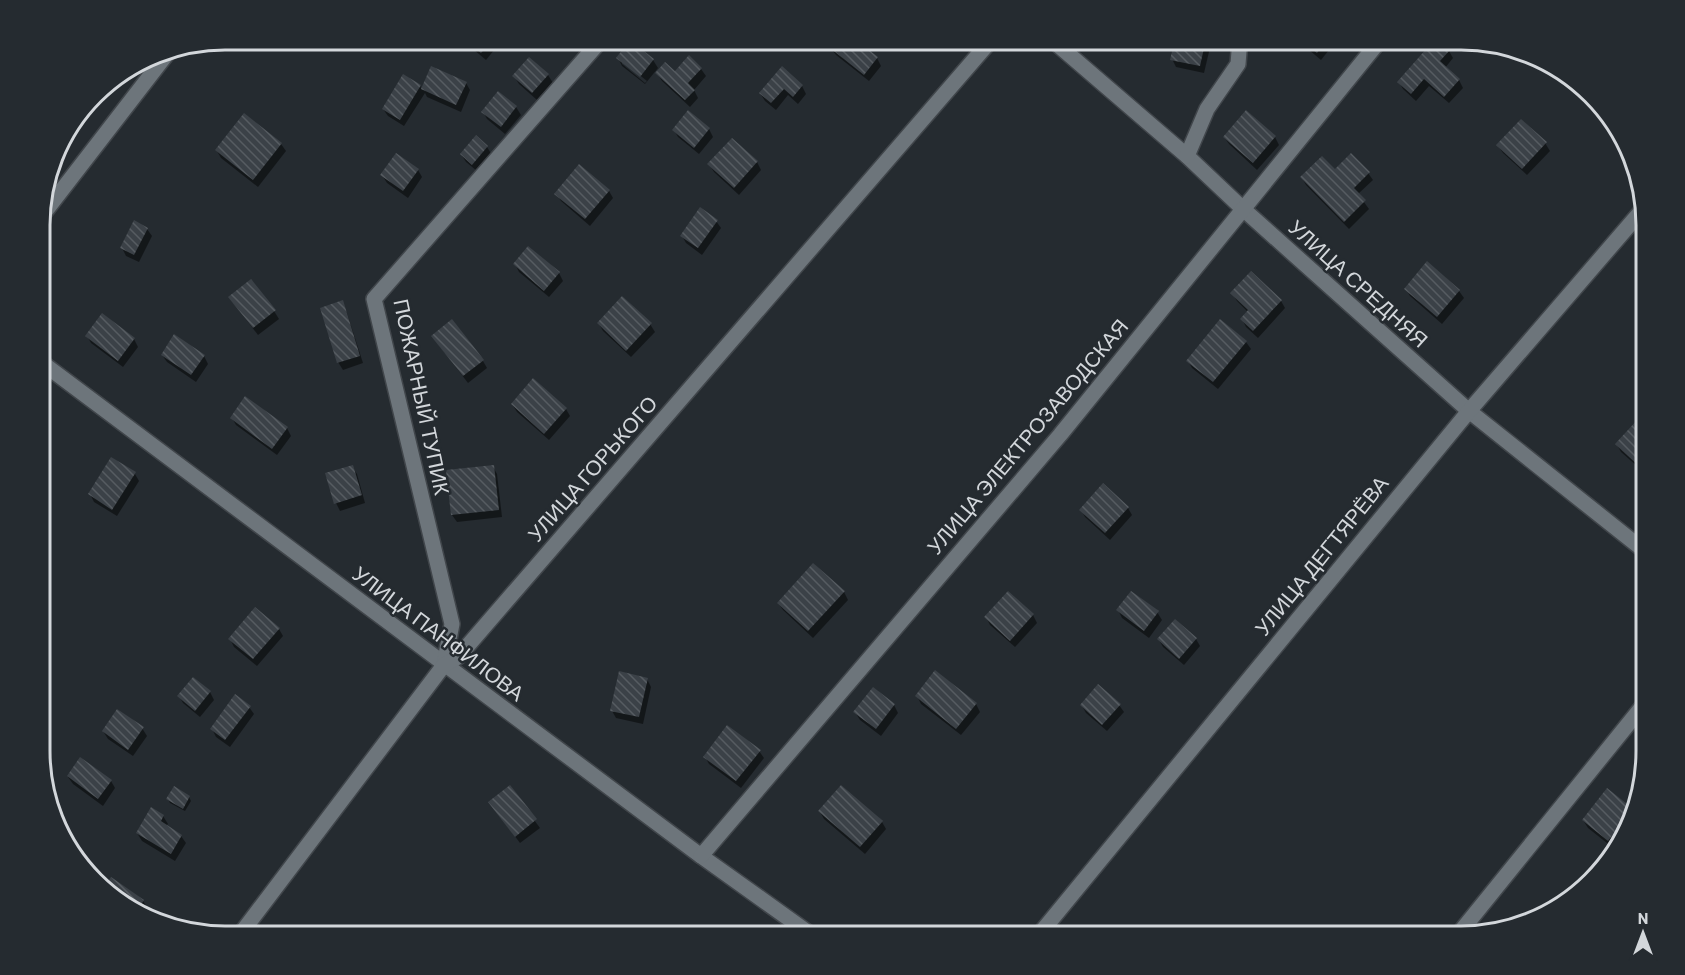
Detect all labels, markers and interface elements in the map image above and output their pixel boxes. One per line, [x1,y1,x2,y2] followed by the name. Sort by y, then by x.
[1284,214,1434,352] street label: УЛИЦА СРЕДНЯЯ
[389,296,456,498] street label: ПОЖАРНЫЙ ТУПИК
[921,313,1133,559] street label: УЛИЦА ЭЛЕКТРОЗАВОДСКАЯ
[522,390,662,546] street label: УЛИЦА ГОРЬКОГО
[1249,470,1393,640] street label: УЛИЦА ДЕГТЯРЁВА
[348,560,529,705] street label: УЛИЦА ПАНФИЛОВА
[1613,903,1673,963] north arrow
[1638,908,1648,927] text: N

